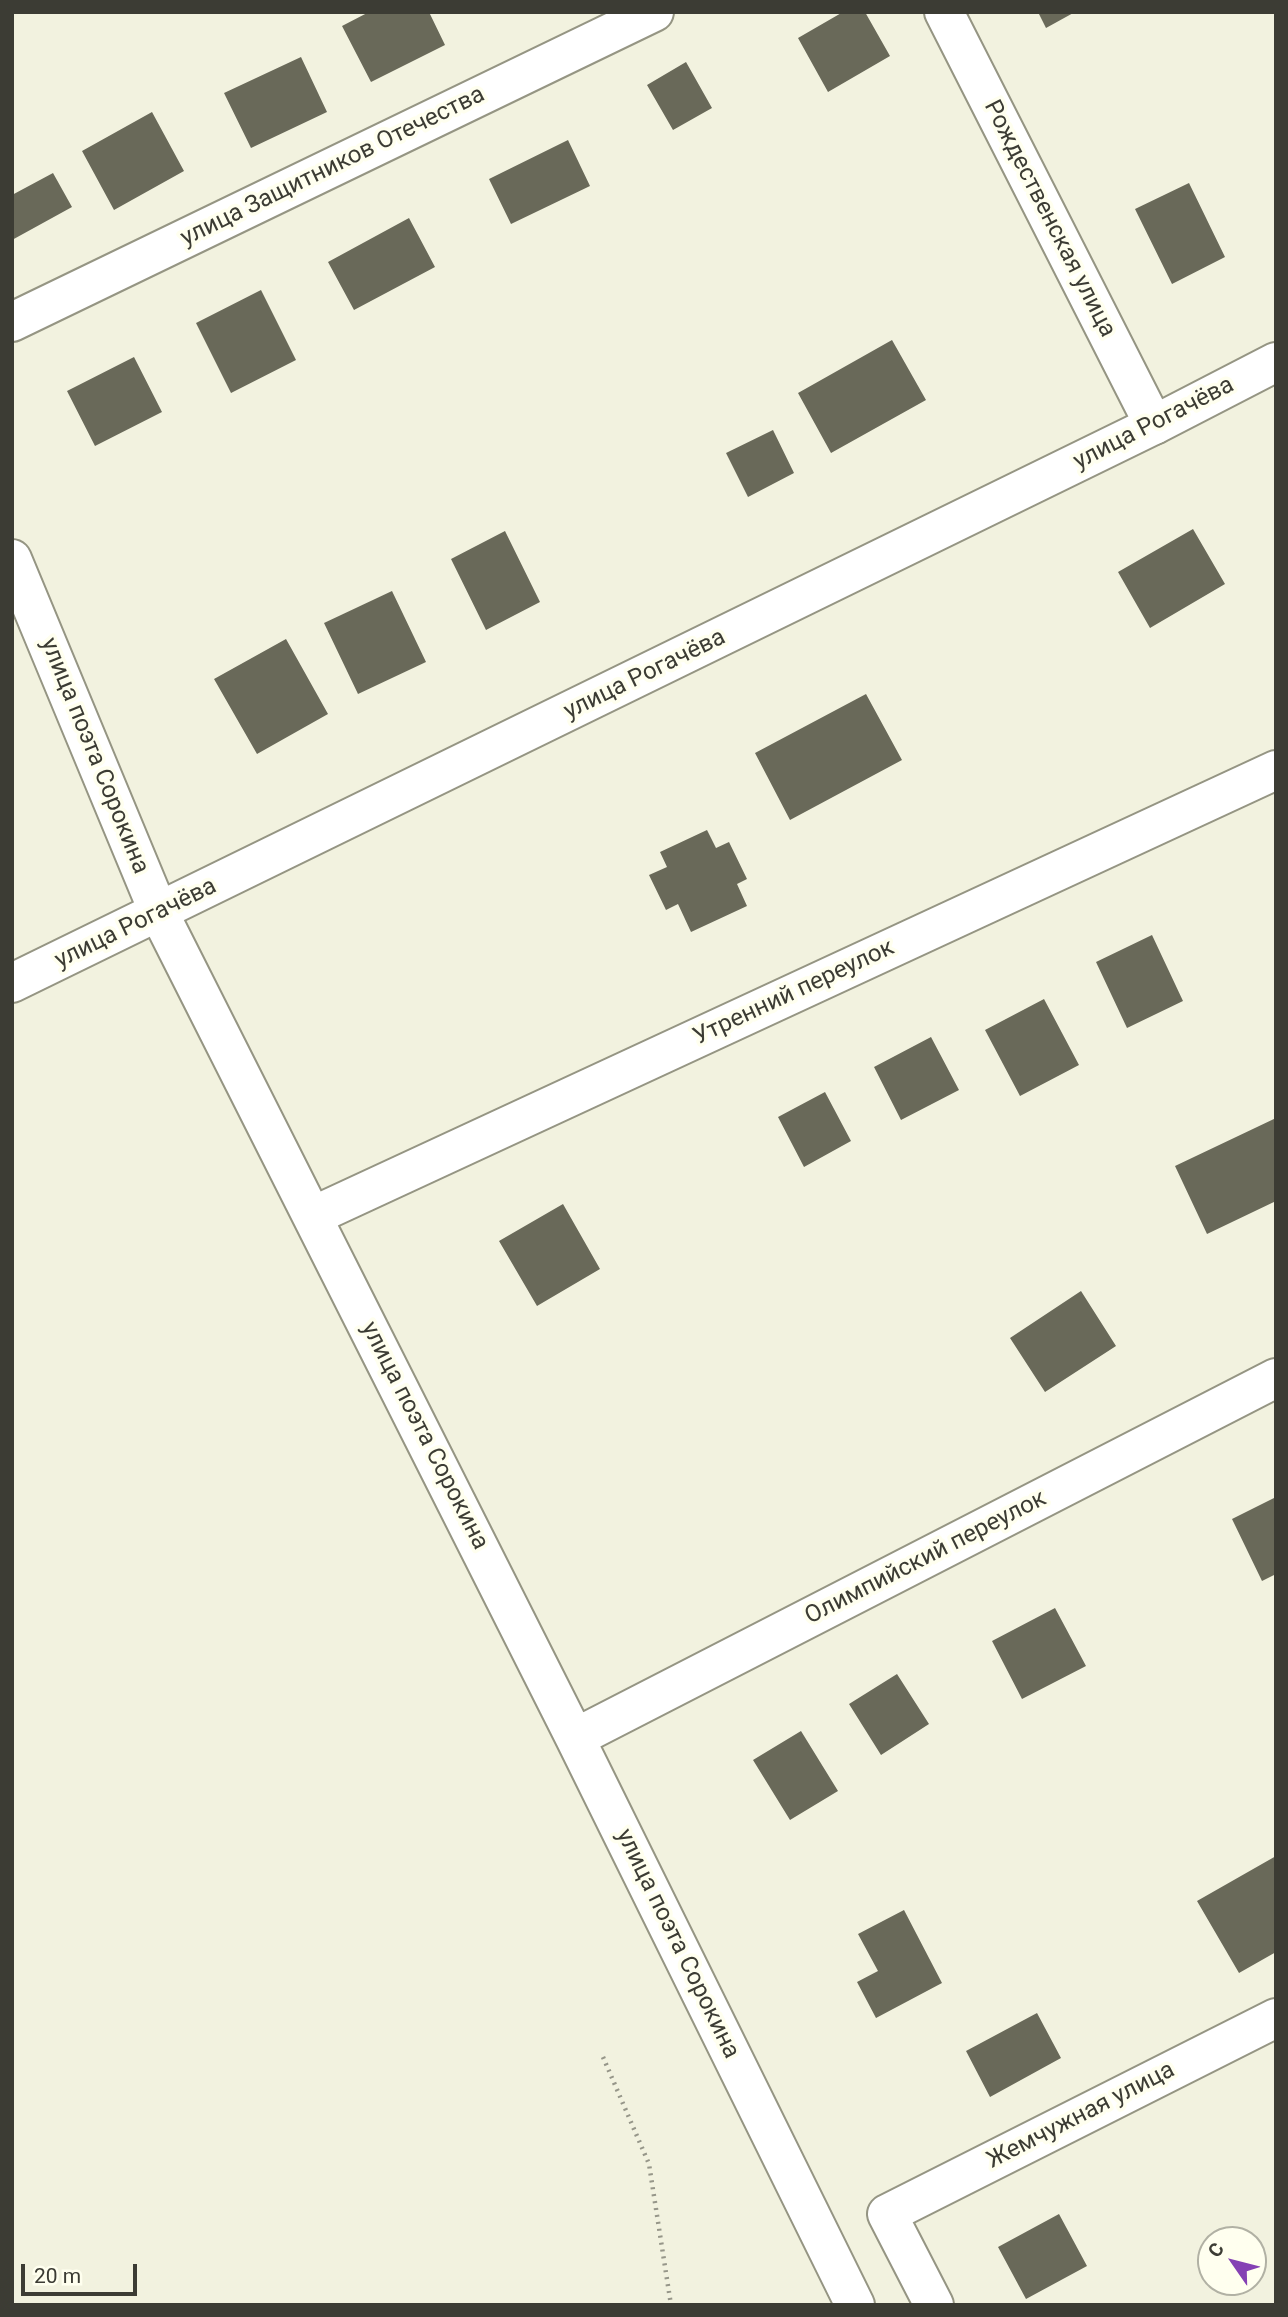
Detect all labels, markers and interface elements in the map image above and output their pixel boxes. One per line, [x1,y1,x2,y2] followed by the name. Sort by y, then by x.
[176,81,490,253] street label: улица Защитников Отечества
[977,96,1121,342] street label: Рождественская улица
[1069,371,1239,477] street label: улица Рогачёва
[560,623,730,727] street label: улица Рогачёва
[33,634,155,878] street label: улица поэта Сорокина
[51,872,221,976] street label: улица Рогачёва
[689,934,899,1052] street label: Утренний переулок
[354,1317,494,1555] street label: улица поэта Сорокина
[801,1485,1051,1631] street label: Олимпийский переулок
[609,1824,745,2064] street label: улица поэта Сорокина
[982,2056,1180,2176] street label: Жемчужная улица
[1197,2226,1267,2296] north arrow
[1203,2238,1229,2262] text: С
[24,2250,140,2294] scale bar
[34,2264,81,2288] text: 20 m

